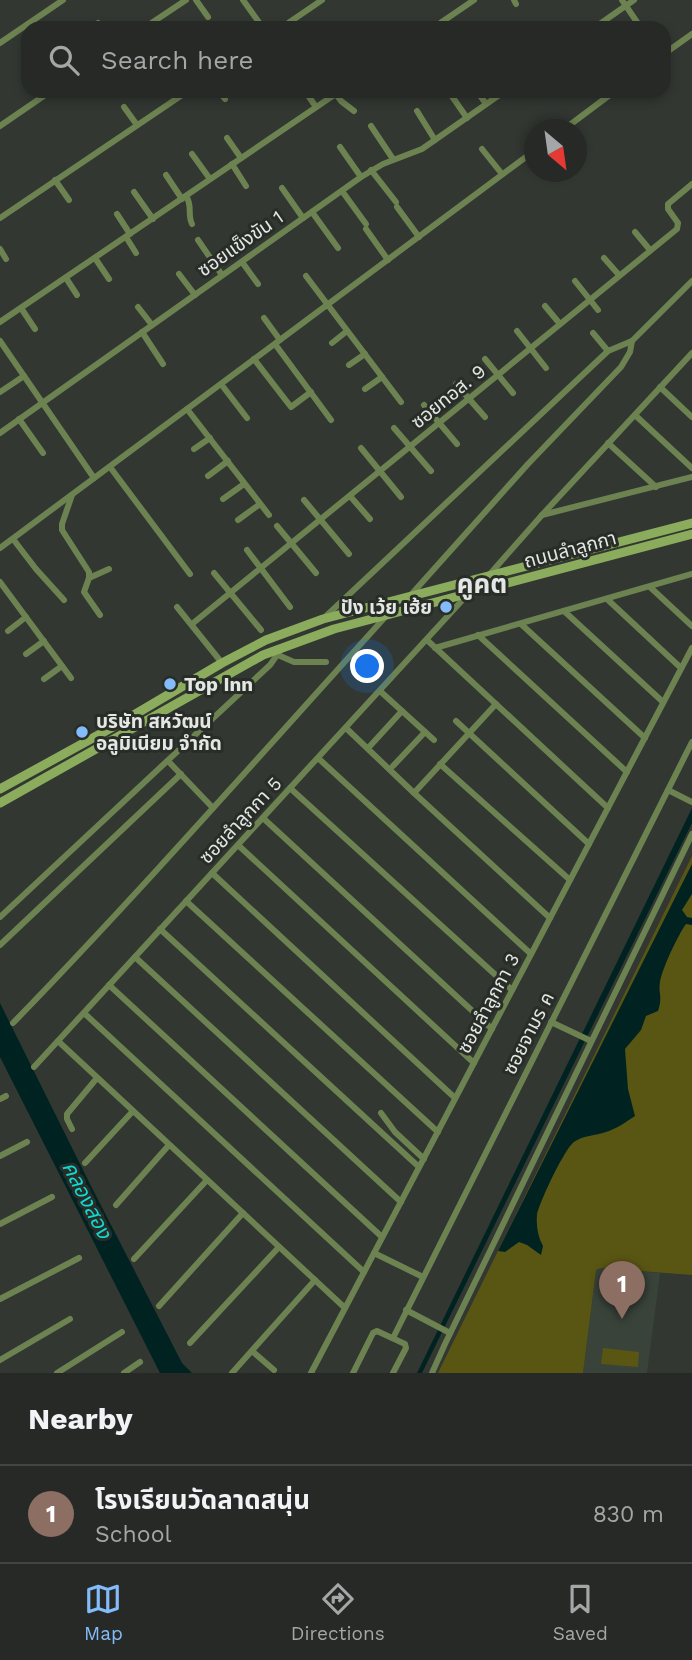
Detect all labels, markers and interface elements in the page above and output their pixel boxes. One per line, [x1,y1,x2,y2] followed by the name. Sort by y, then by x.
[21,21,671,98] search box
[45,41,83,79] icon: search
[101,45,253,75] text: Search here
[524,119,587,182] north arrow
[193,205,288,281] street label: ซอยแข็งขัน 1
[406,359,490,433] street label: ซอยทอส. 9
[521,526,619,574] street label: ถนนลำลูกกา
[457,569,507,600] district label: คูคต
[341,596,432,619] place label: ปัง เว้ย เฮ้ย
[438,599,454,615] marker: ปัง เว้ย เฮ้ย
[350,649,384,683] your location
[184,673,253,696] place label: Top Inn
[162,676,178,692] marker: Top Inn
[96,710,222,755] place label: บริษัท สหวัฒน์ อลูมิเนียม จำกัด
[74,724,90,740] marker: บริษัท สหวัฒน์ อลูมิเนียม จำกัด
[194,772,287,869] street label: ซอยลำลูกกา 5
[452,949,525,1058] street label: ซอยลำลูกกา 3
[498,988,559,1078] street label: ซอยจามร ค
[57,1157,118,1244] water label: คลองสอง
[599,1261,645,1319] pin: 1
[28,1401,133,1436] text: Nearby
[95,1485,310,1515] text: โรงเรียนวัดลาดสนุ่น
[46,1501,56,1528] text: 1
[593,1501,664,1528] text: 830 m
[95,1521,172,1548] text: School
[84,1580,123,1645] tab: Map
[291,1580,385,1645] tab: Directions
[553,1580,608,1645] tab: Saved

